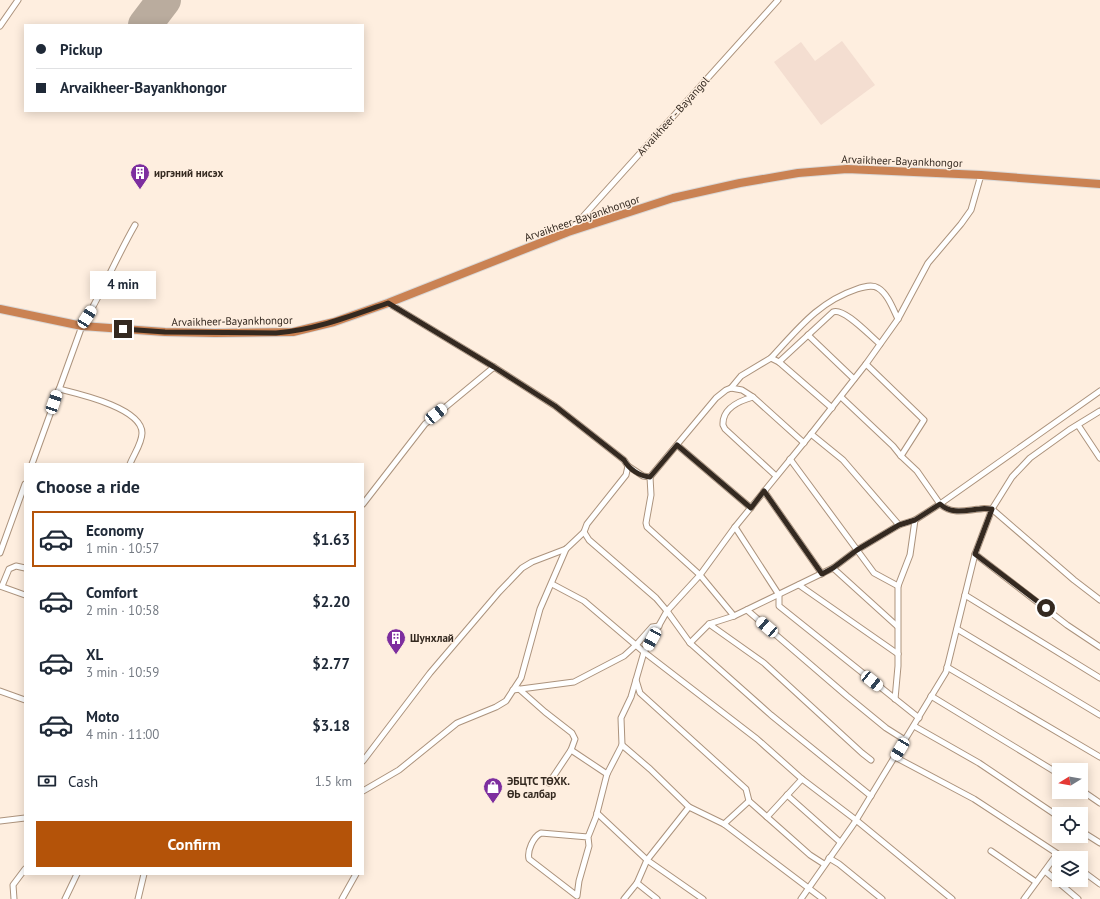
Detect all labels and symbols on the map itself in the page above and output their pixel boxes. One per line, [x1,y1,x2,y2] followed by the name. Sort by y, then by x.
[634,73,713,158] street label: Arvaikheer - Bayangol
[841,152,963,170] street label: Arvaikheer-Bayankhongor
[129,162,151,190] building icon: иргэний нисэх
[154,166,223,180] place label: иргэний нисэх
[522,192,642,244] street label: Arvaikheer-Bayankhongor
[90,271,156,299] callout: 4 min
[76,304,98,330] car
[171,313,293,329] street label: Arvaikheer-Bayankhongor
[114,320,132,338] route end
[44,389,64,415] car
[423,402,449,426] car
[1037,599,1055,617] route start
[754,615,780,639] car
[641,626,663,652] car
[385,627,407,655] building icon: Шунхлай
[410,631,454,645] place label: Шунхлай
[859,669,885,693] car
[889,736,911,762] car
[1052,763,1088,799] north arrow
[507,774,570,801] place label: ЭБЦТС ТӨХК. ӨЬ салбар
[482,776,504,804] shop icon: ЭБЦТС ТӨХК. ӨЬ салбар

